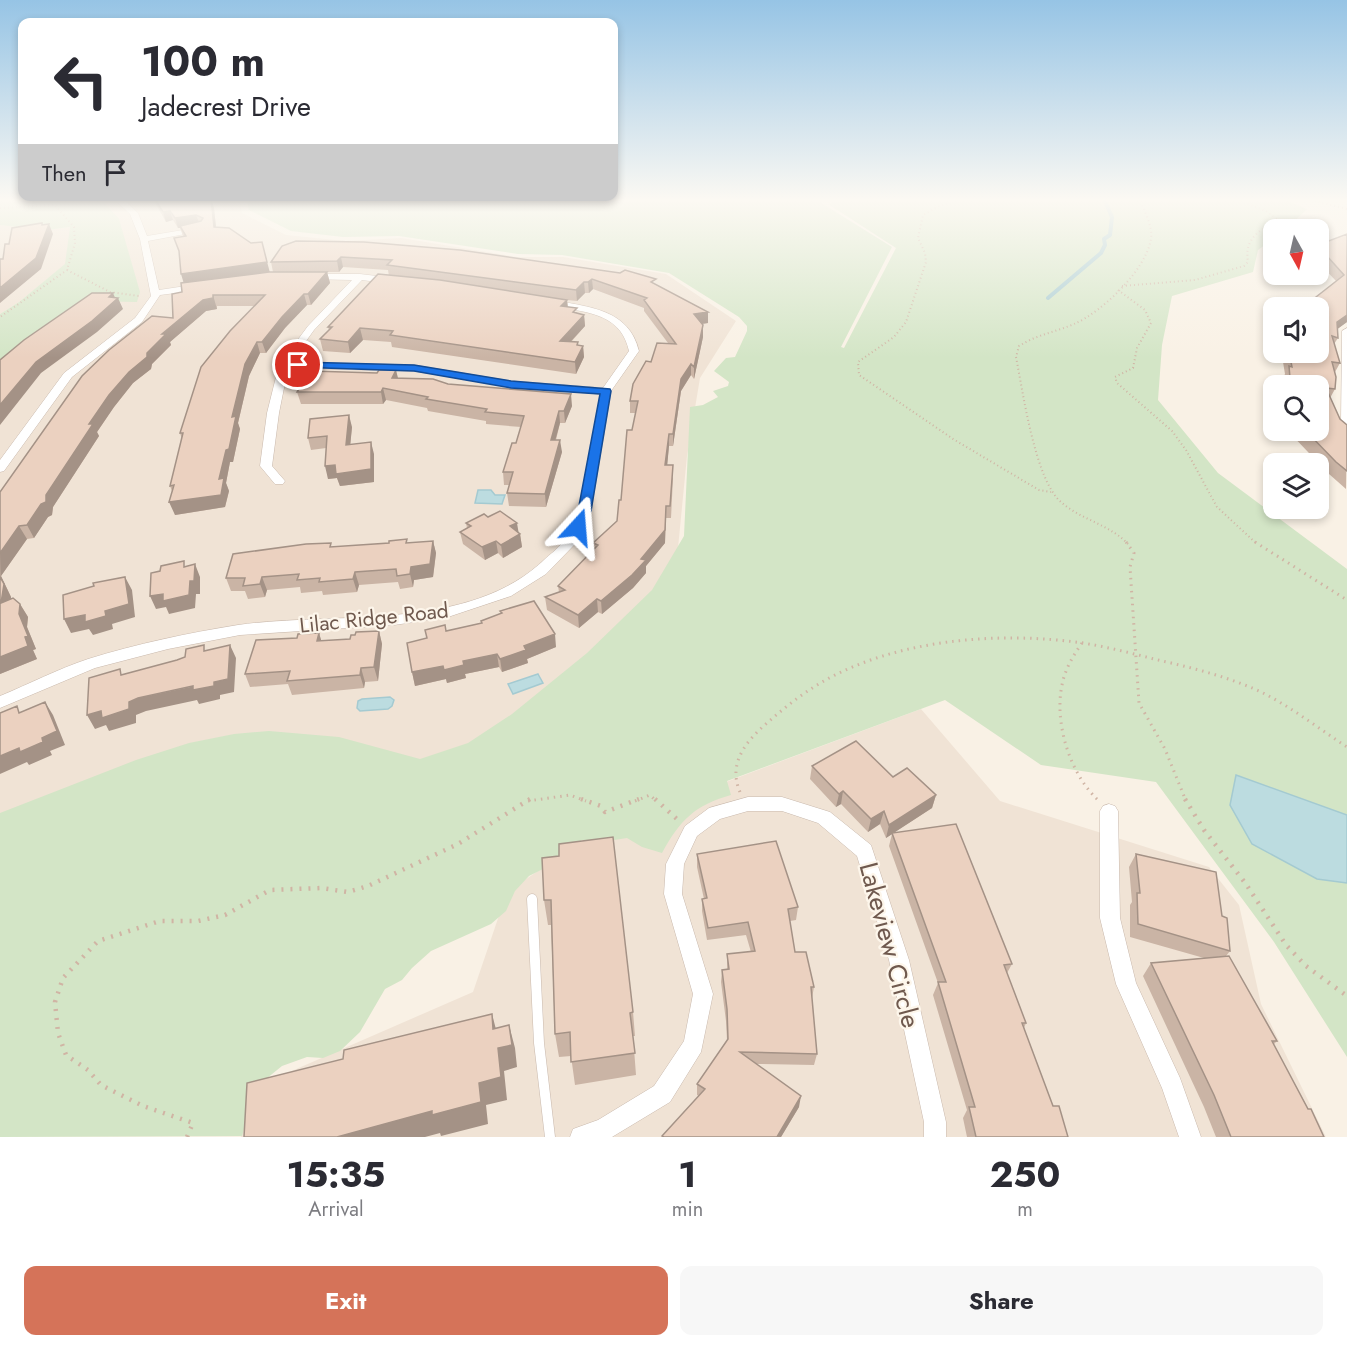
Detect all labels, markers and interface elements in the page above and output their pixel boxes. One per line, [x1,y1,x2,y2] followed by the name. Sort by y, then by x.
[141,31,265,92] text: 100 m
[42,42,120,120] icon: left
[141,87,311,126] text: Jadecrest Drive
[99,156,132,189] icon: arrive
[42,157,87,189] text: Then
[1263,219,1329,285] north arrow
[1263,219,1329,519] map controls
[1263,297,1329,363] button: sound
[272,339,323,390] pin
[281,348,314,381] icon: arrive
[1263,375,1329,441] button: search
[1263,453,1329,519] button: layers
[546,495,610,559] position arrow
[298,595,450,641] street label: Lilac Ridge Road
[850,858,930,1032] street label: Lakeview Circle
[287,1148,385,1200] text: 15:35
[678,1148,697,1200] text: 1
[990,1148,1060,1200] text: 250
[308,1195,363,1224] text: Arrival
[672,1195,703,1224] text: min
[1017,1195,1033,1224] text: m
[24,1266,668,1335] button: Exit
[680,1266,1323,1335] button: Share

